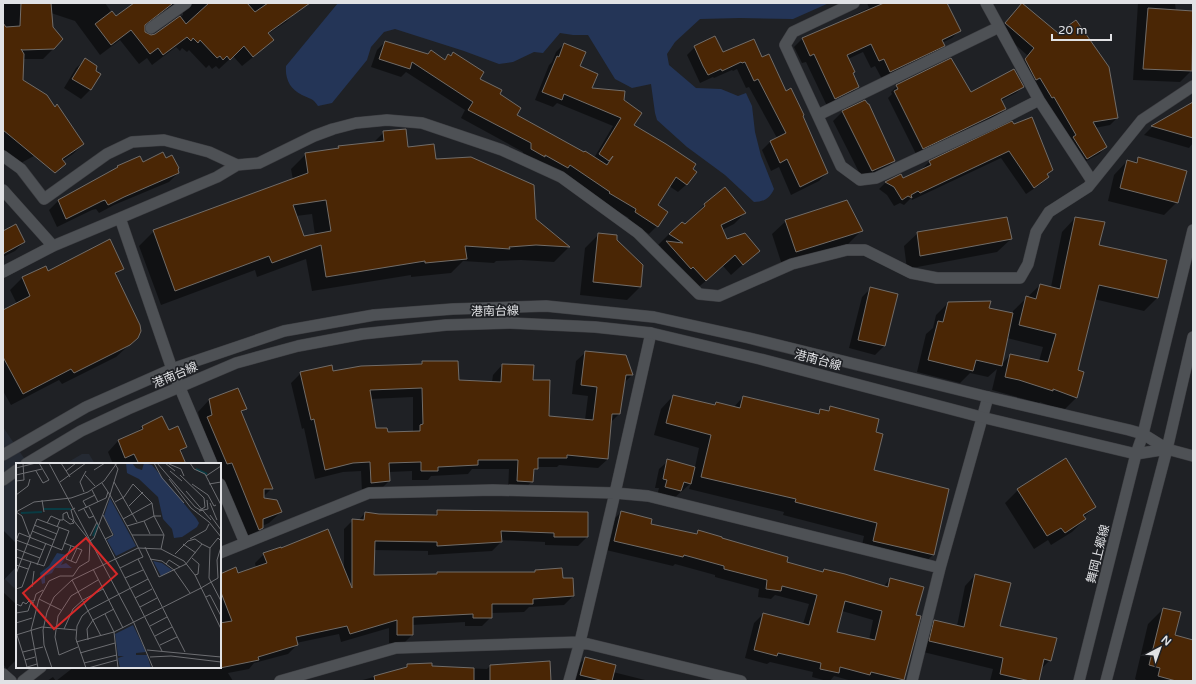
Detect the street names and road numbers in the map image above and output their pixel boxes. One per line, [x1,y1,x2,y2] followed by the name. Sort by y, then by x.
[471,304,519,318] street label: 港南台線
[793,347,843,373] street label: 港南台線
[150,359,200,391] street label: 港南台線
[1084,523,1112,585] street label: 舞岡上郷線

